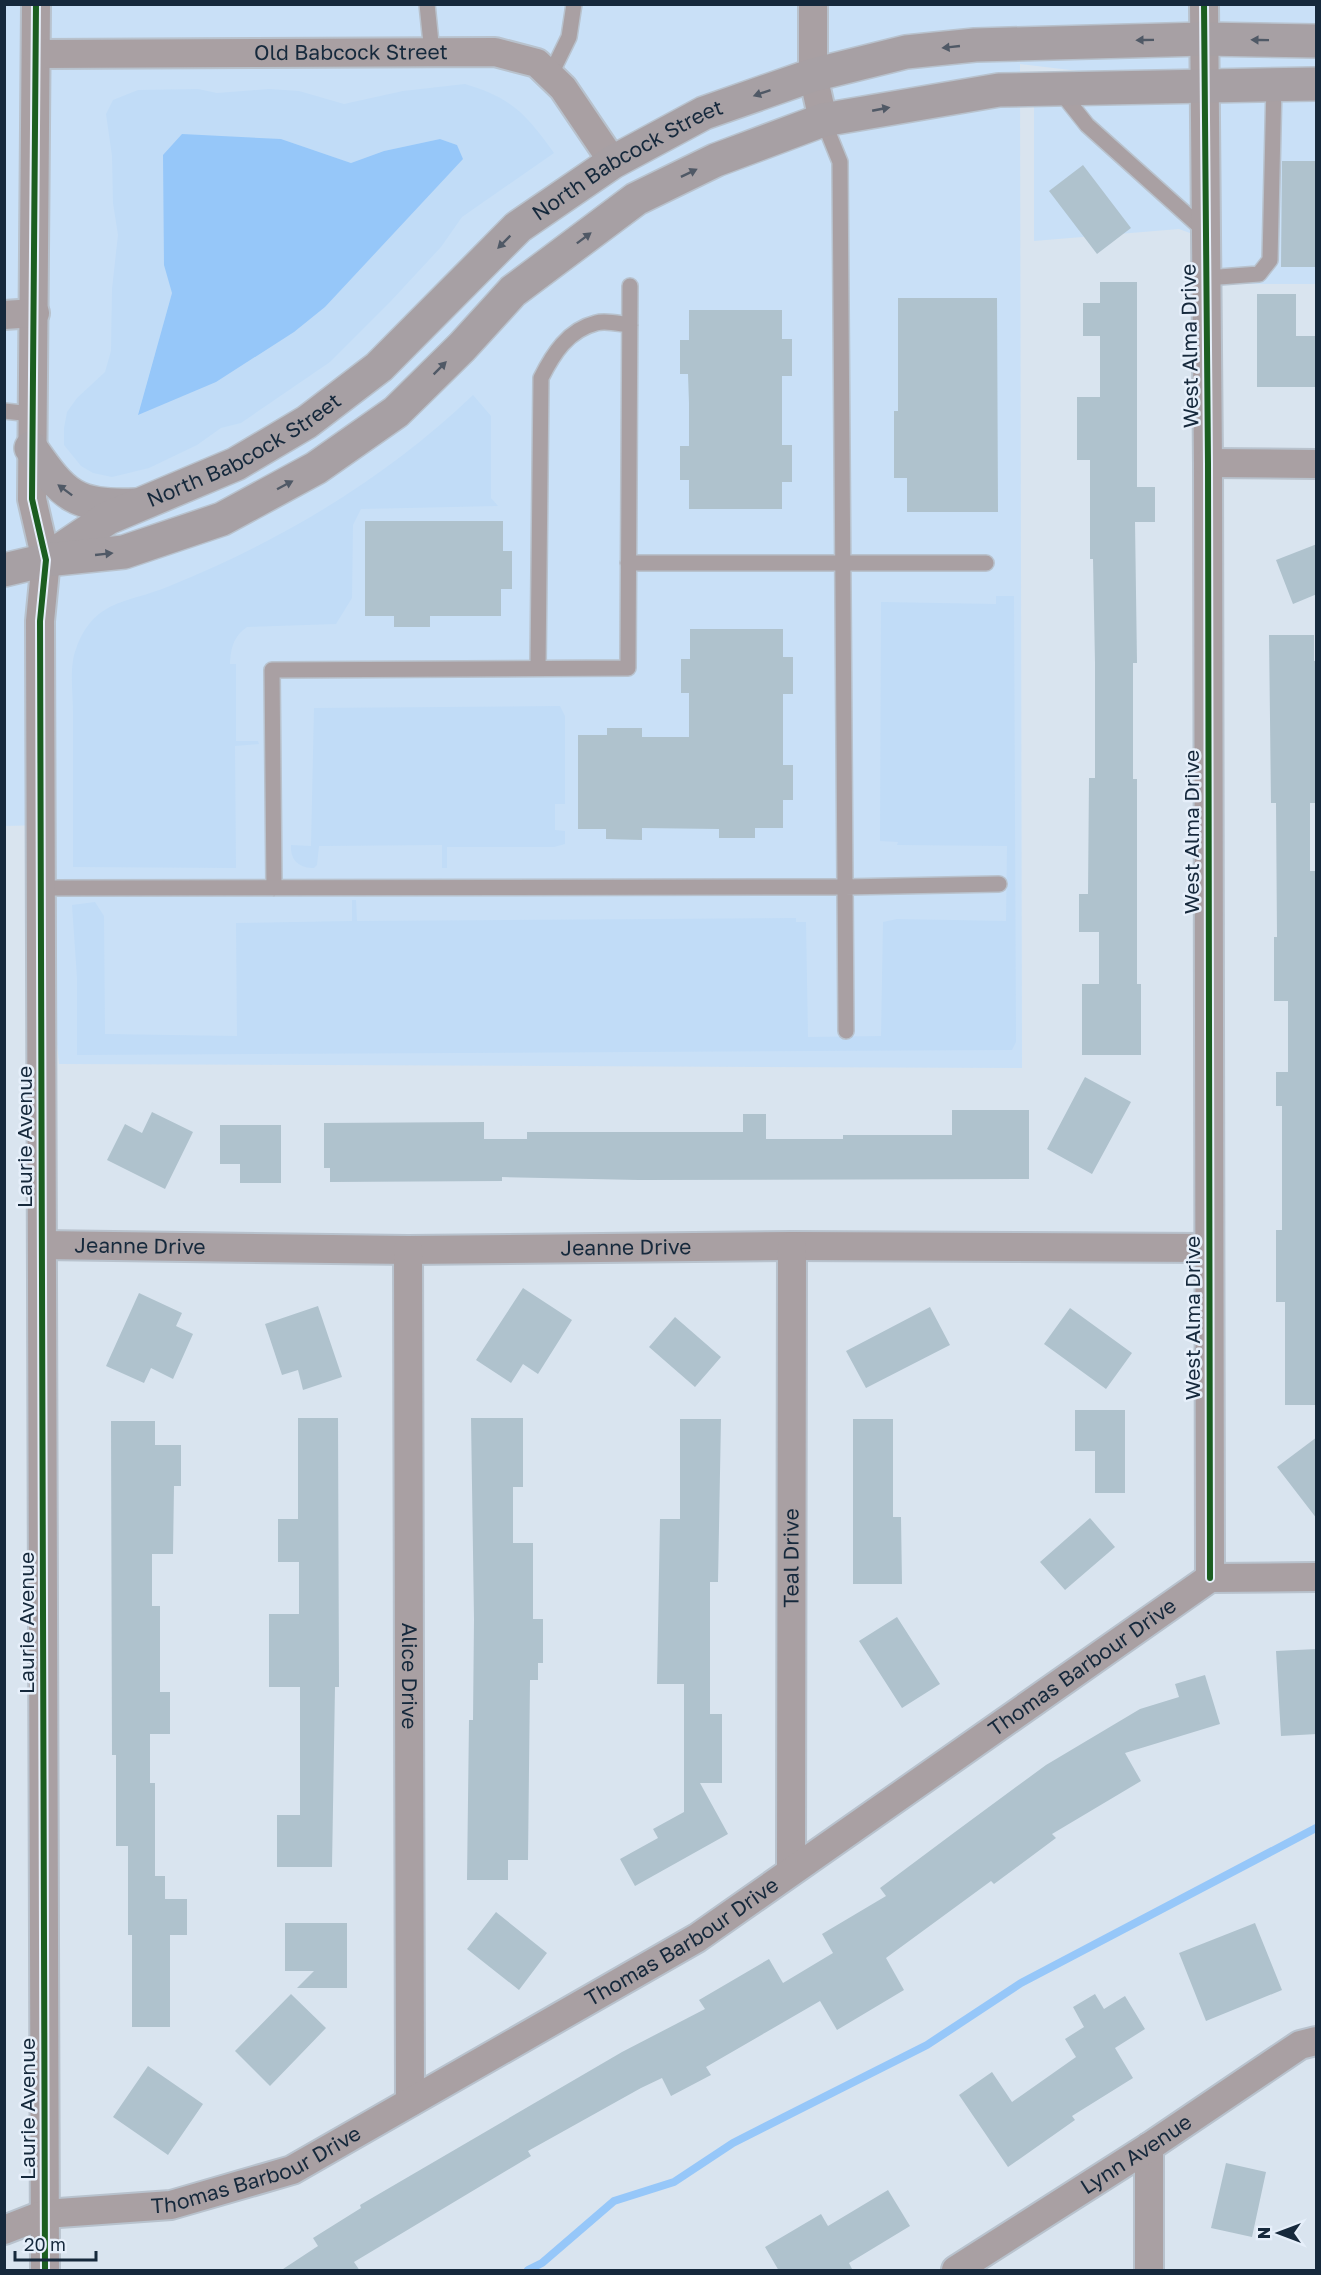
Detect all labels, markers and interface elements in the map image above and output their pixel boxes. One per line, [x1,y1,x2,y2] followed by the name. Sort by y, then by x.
[1251,35,1270,45] one-way arrow
[1136,36,1155,45] one-way arrow
[254,38,448,65] street label: Old Babcock Street
[941,42,960,52] one-way arrow
[753,89,771,98] one-way arrow
[527,93,726,226] street label: North Babcock Street
[872,104,891,113] one-way arrow
[680,169,697,178] one-way arrow
[576,231,592,244] one-way arrow
[497,234,511,248] one-way arrow
[1175,264,1203,428] street label: West Alma Drive
[433,362,447,376] one-way arrow
[143,387,346,512] street label: North Babcock Street
[277,480,294,490] one-way arrow
[57,484,72,496] one-way arrow
[95,549,114,559] one-way arrow
[1178,750,1204,914] street label: West Alma Drive
[11,1066,37,1208] street label: Laurie Avenue
[74,1231,206,1259] street label: Jeanne Drive
[560,1233,692,1260] street label: Jeanne Drive
[1179,1236,1205,1400] street label: West Alma Drive
[777,1508,804,1608] street label: Teal Drive
[13,1552,39,1694] street label: Laurie Avenue
[983,1592,1181,1741] street label: Thomas Barbour Drive
[397,1622,423,1730] street label: Alice Drive
[580,1871,783,2011] street label: Thomas Barbour Drive
[14,2038,40,2180] street label: Laurie Avenue
[1075,2108,1196,2199] street label: Lynn Avenue
[150,2119,365,2218] street label: Thomas Barbour Drive
[1249,2203,1309,2263] north arrow
[15,2224,96,2262] scale bar
[1254,2227,1274,2239] text: N
[24,2233,66,2255] text: 20 m

